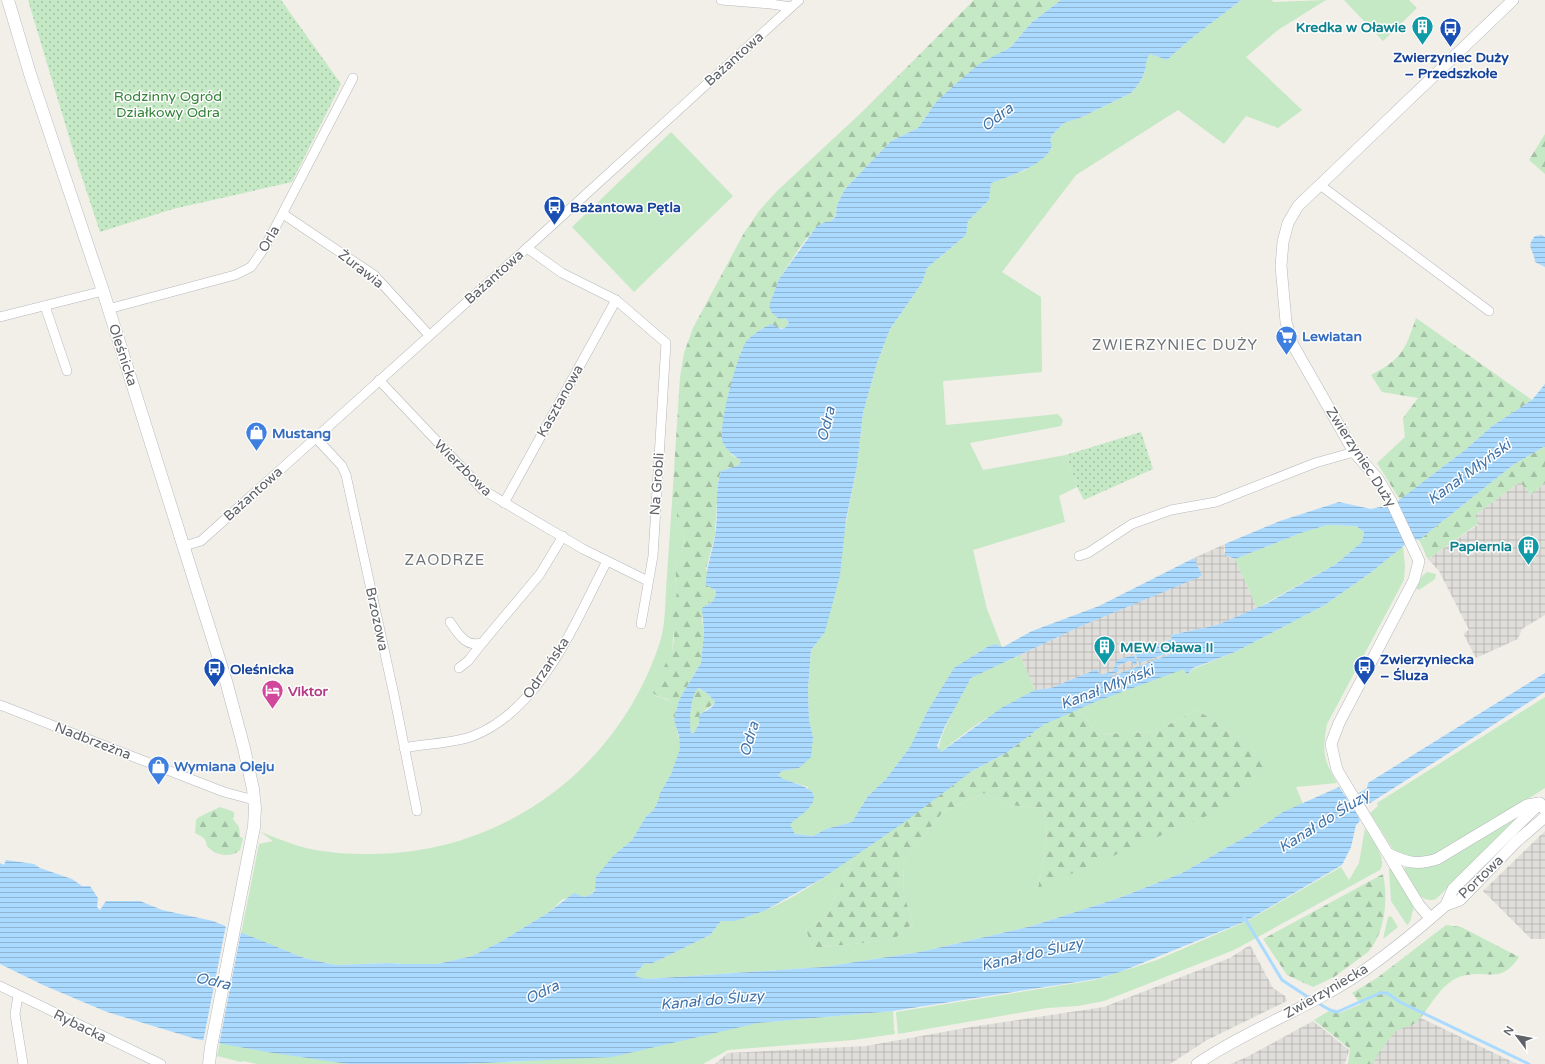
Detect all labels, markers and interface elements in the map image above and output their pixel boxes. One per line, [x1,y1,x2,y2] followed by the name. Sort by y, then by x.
[1409,14,1435,47] building icon: Kredka w Oławie
[1438,16,1464,49] bus stop icon: Zwierzyniec Duży – Przedszkołe
[1296,19,1406,36] place label: Kredka w Oławie
[701,28,767,90] street label: Bażantowa
[1393,49,1509,82] place label: Zwierzyniec Duży – Przedszkołe
[114,88,222,121] park label: Rodzinny Ogród Działkowy Odra
[977,99,1017,135] water label: Odra
[542,194,568,227] bus stop icon: Bażantowa Pętla
[570,199,681,216] place label: Bażantowa Pętla
[255,223,283,255] street label: Orla
[335,246,387,292] street label: Żurawia
[461,246,527,308] street label: Bażantowa
[105,322,141,388] street label: Oleśnicka
[1274,323,1300,356] supermarket icon: Lewiatan
[1302,328,1362,345] place label: Lewiatan
[1092,336,1258,354] district label: ZWIERZYNIEC DUŻY
[533,362,587,440] street label: Kasztanowa
[813,404,839,443] water label: Odra
[1322,404,1400,511] street label: Zwierzyniec Duży
[243,420,269,453] shop icon: Mustang
[272,425,331,442] place label: Mustang
[1424,434,1516,508] water label: Kanał Młyński
[431,436,495,500] street label: Wierzbowa
[646,452,668,516] street label: Na Grobli
[220,463,286,525] street label: Bażantowa
[1515,533,1541,566] building icon: Papiernia
[1450,538,1512,555] place label: Papiernia
[405,551,485,569] district label: ZAODRZE
[362,586,392,652] street label: Brzozowa
[519,634,573,702] street label: Odrzańska
[1091,634,1117,667] building icon: MEW Oława II
[1120,639,1213,656] place label: MEW Oława II
[1380,651,1474,684] place label: Zwierzyniecka – Śluza
[1352,654,1378,687] bus stop icon: Zwierzyniecka – Śluza
[201,656,227,689] bus stop icon: Oleśnicka
[1058,660,1158,713] water label: Kanał Młyński
[230,661,294,678] place label: Oleśnicka
[259,678,285,711] hotel icon: Viktor
[288,683,328,700] place label: Viktor
[52,719,134,763] street label: Nadbrzeżna
[735,719,763,759] water label: Odra
[145,753,171,786] shop icon: Wymiana Oleju
[174,758,275,775] place label: Wymiana Oleju
[1275,785,1374,856] water label: Kanał do Śluzy
[1455,852,1507,902] street label: Portowa
[979,933,1086,974] water label: Kanał do Śluzy
[1281,960,1371,1022] street label: Zwierzyniecka
[194,968,233,994] water label: Odra
[522,976,562,1008] water label: Odra
[659,986,766,1013] water label: Kanał do Śluzy
[51,1006,109,1046] street label: Rybacka
[1497,1016,1537,1056] north arrow
[1501,1024,1517,1038] text: N

